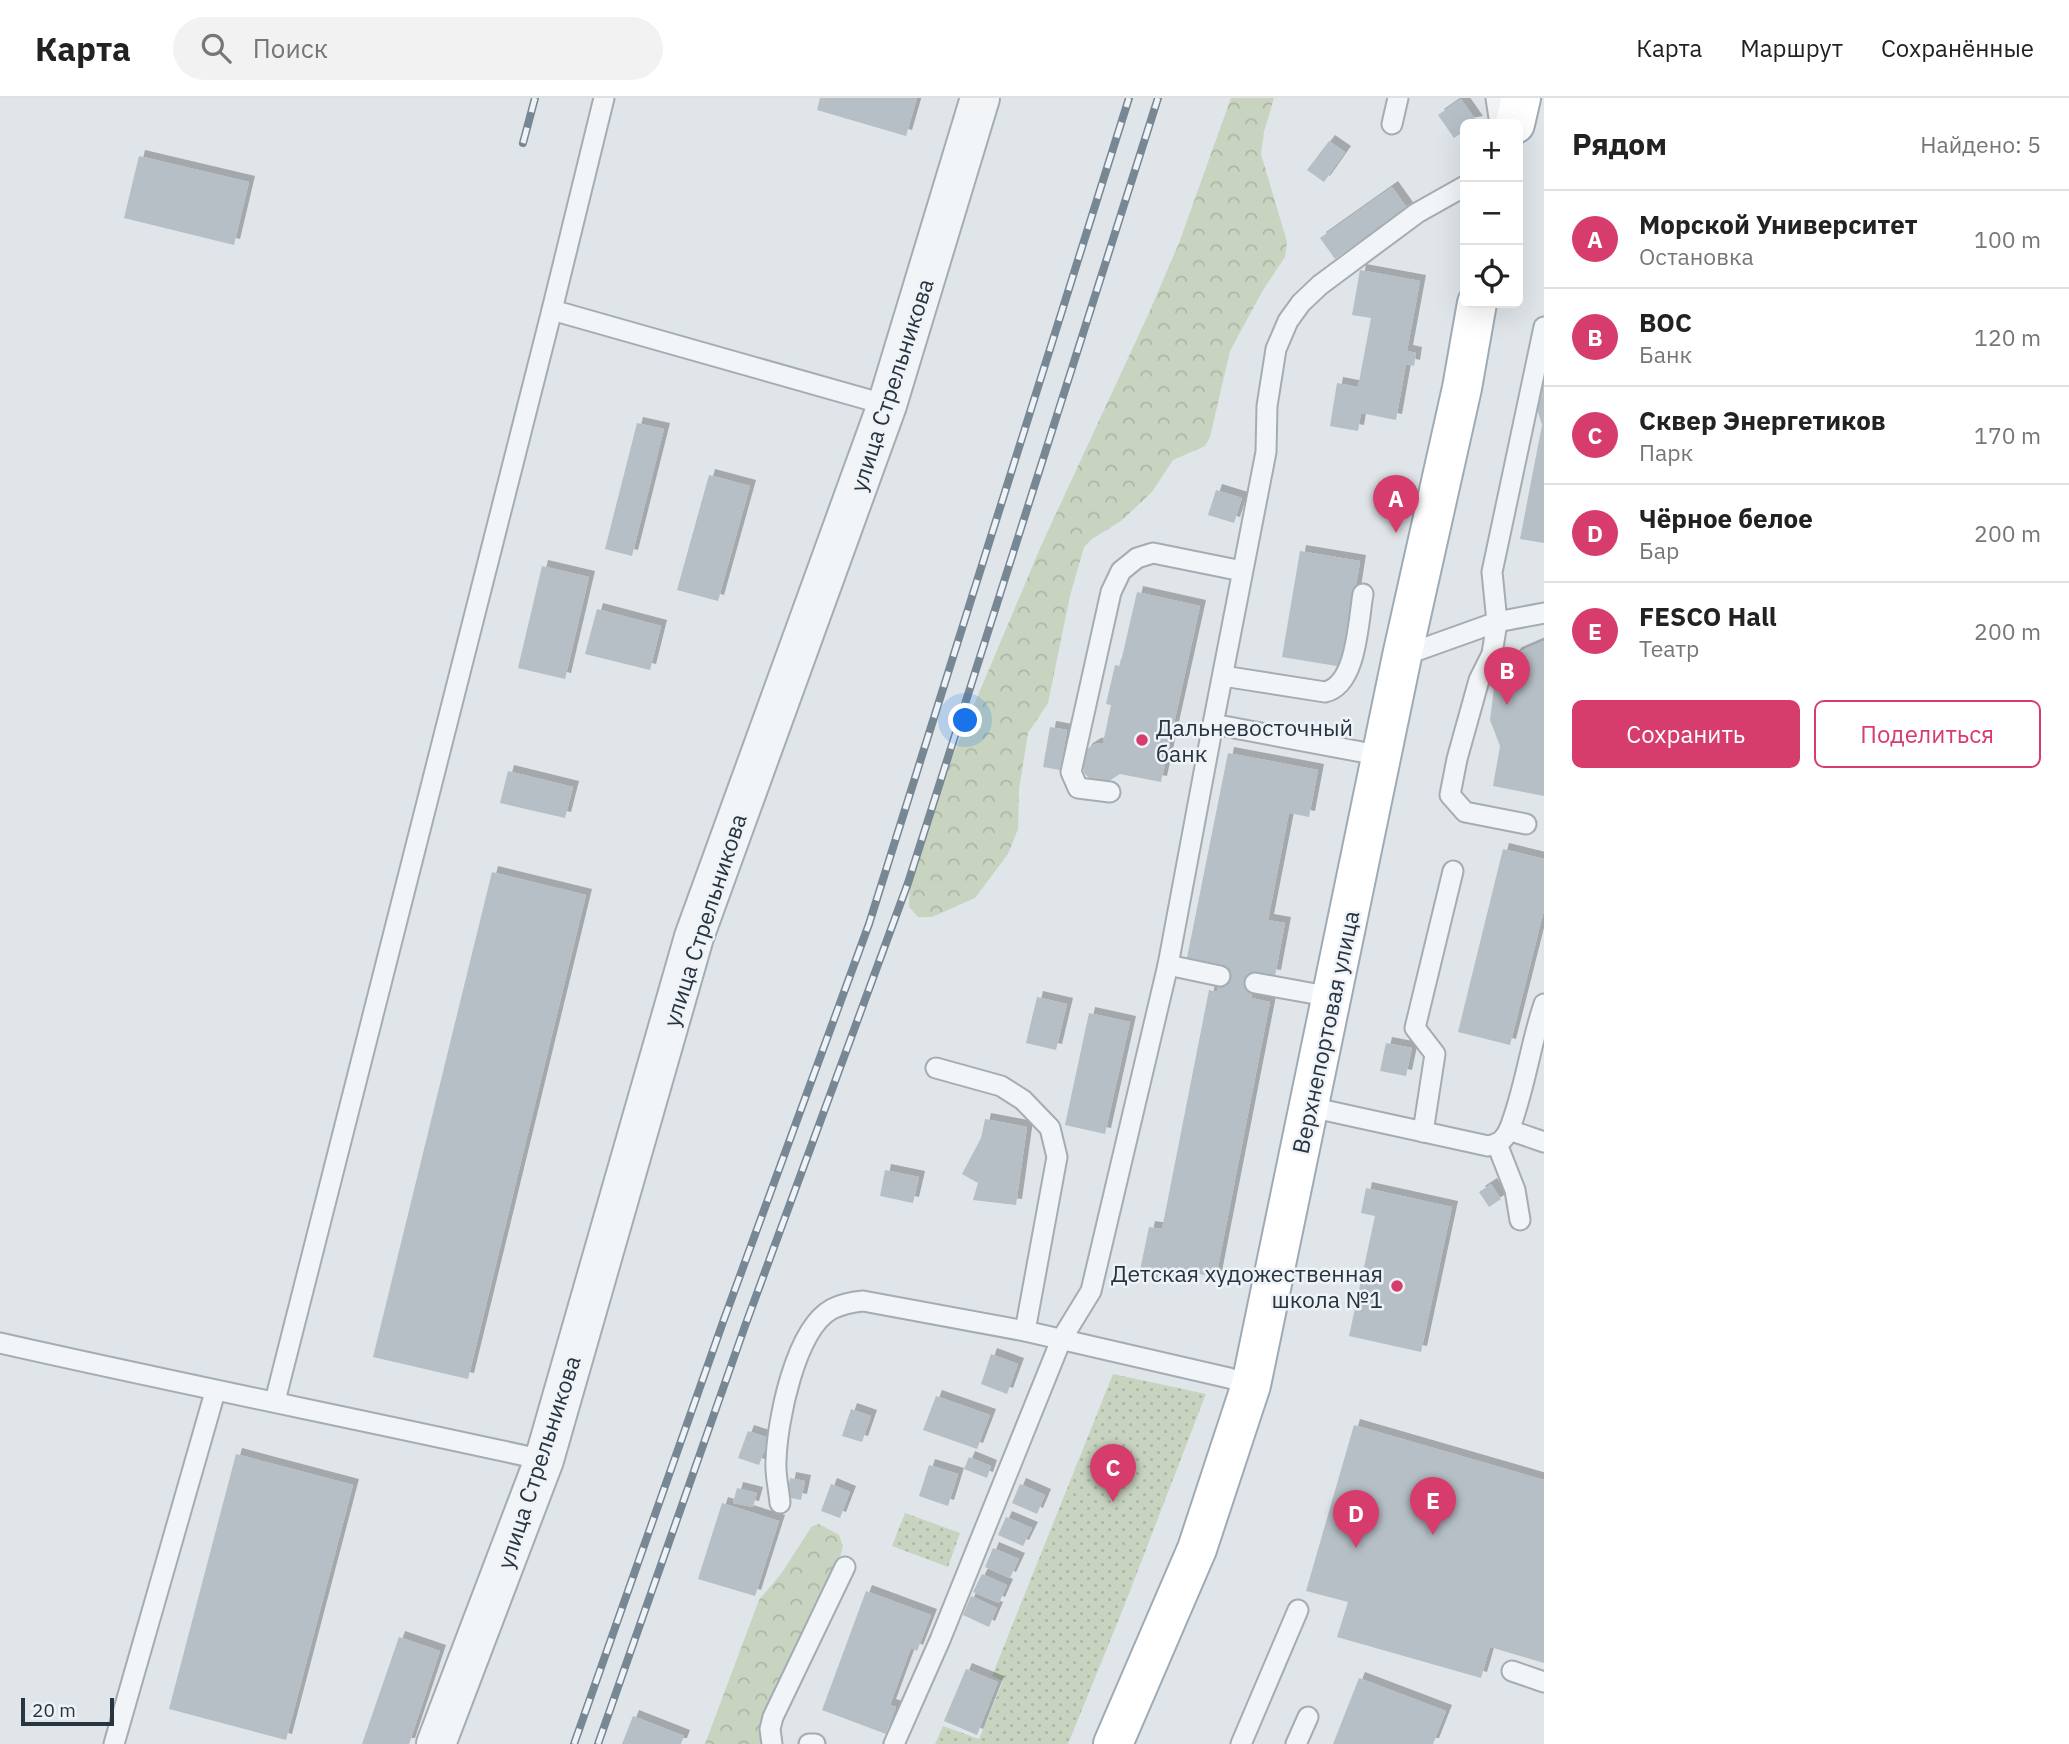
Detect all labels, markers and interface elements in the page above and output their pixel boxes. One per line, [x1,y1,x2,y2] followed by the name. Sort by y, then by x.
[173,17,663,80] search box
[35,27,131,70] text: Карта
[197,29,235,67] icon: search
[253,31,328,65] text: Поиск
[1636,32,1702,64] text: Карта
[1740,32,1843,64] text: Маршрут
[1881,32,2034,64] text: Сохранённые
[1460,119,1523,308] map controls
[1460,119,1523,182] button: +
[1572,124,1667,163] text: Рядом
[1920,129,2041,159] text: Найдено: 5
[1460,182,1523,245] button: −
[1639,207,1917,241] text: Морской Университет
[1587,224,1603,254] text: A
[1974,224,2041,254] text: 100 m
[1639,241,1754,271] text: Остановка
[1460,245,1523,308] button: locate
[842,275,940,495] street label: улица Стрельникова
[1639,305,1692,339] text: BOC
[1587,322,1603,352] text: B
[1974,322,2041,352] text: 120 m
[1639,339,1692,369] text: Банк
[1639,403,1886,437] text: Сквер Энергетиков
[1588,420,1602,450] text: C
[1974,420,2041,450] text: 170 m
[1639,437,1693,467] text: Парк
[1373,475,1419,533] pin: A
[1639,501,1813,535] text: Чёрное белое
[1587,518,1603,548] text: D
[1974,518,2041,548] text: 200 m
[1639,535,1679,565] text: Бар
[1639,599,1777,633] text: FESCO Hall
[1588,616,1602,646] text: E
[1974,616,2041,646] text: 200 m
[1639,633,1699,663] text: Театр
[1484,647,1530,705] pin: B
[1572,700,1800,768] button: Сохранить
[1814,700,2041,768] button: Поделиться
[948,703,982,737] your location
[1156,712,1353,768] place label: Дальневосточный банк
[1134,732,1150,748] marker: Дальневосточный банк
[655,810,753,1030] street label: улица Стрельникова
[1285,908,1365,1156] street label: Верхнепортовая улица
[1111,1258,1383,1314] place label: Детская художественная школа №1
[1389,1278,1405,1294] marker: Детская художественная школа №1
[489,1352,587,1572] street label: улица Стрельникова
[1090,1444,1136,1502] pin: C
[1410,1477,1456,1535] pin: E
[1333,1490,1379,1548] pin: D
[21,1695,114,1727] scale bar
[32,1698,76,1722] text: 20 m

